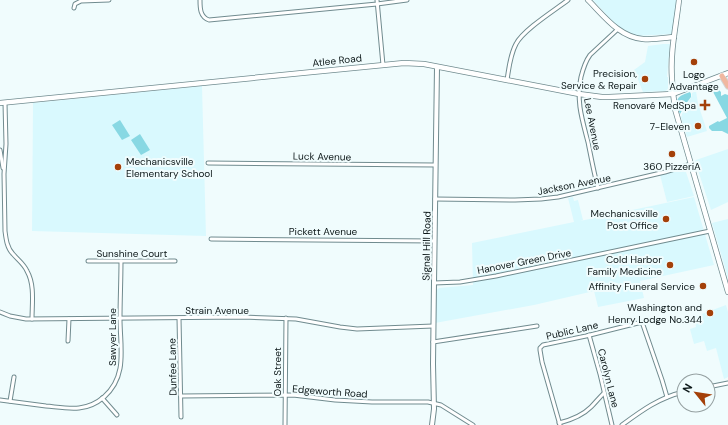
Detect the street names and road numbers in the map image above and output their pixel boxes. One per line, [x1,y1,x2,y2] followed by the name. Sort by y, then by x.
[312,51,362,70] street label: Atlee Road
[581,97,604,152] street label: Lee Avenue
[293,149,352,164] street label: Luck Avenue
[536,171,612,198] street label: Jackson Avenue
[419,211,434,281] street label: Signal Hill Road
[289,225,358,238] street label: Pickett Avenue
[476,246,572,277] street label: Hanover Green Drive
[97,247,168,260] street label: Sunshine Court
[185,304,249,317] street label: Strain Avenue
[106,308,119,366] street label: Sawyer Lane
[545,318,600,343] street label: Public Lane
[165,338,180,396] street label: Dunfee Lane
[271,347,284,397] street label: Oak Street
[595,347,622,409] street label: Carolyn Lane
[292,382,368,401] street label: Edgeworth Road

